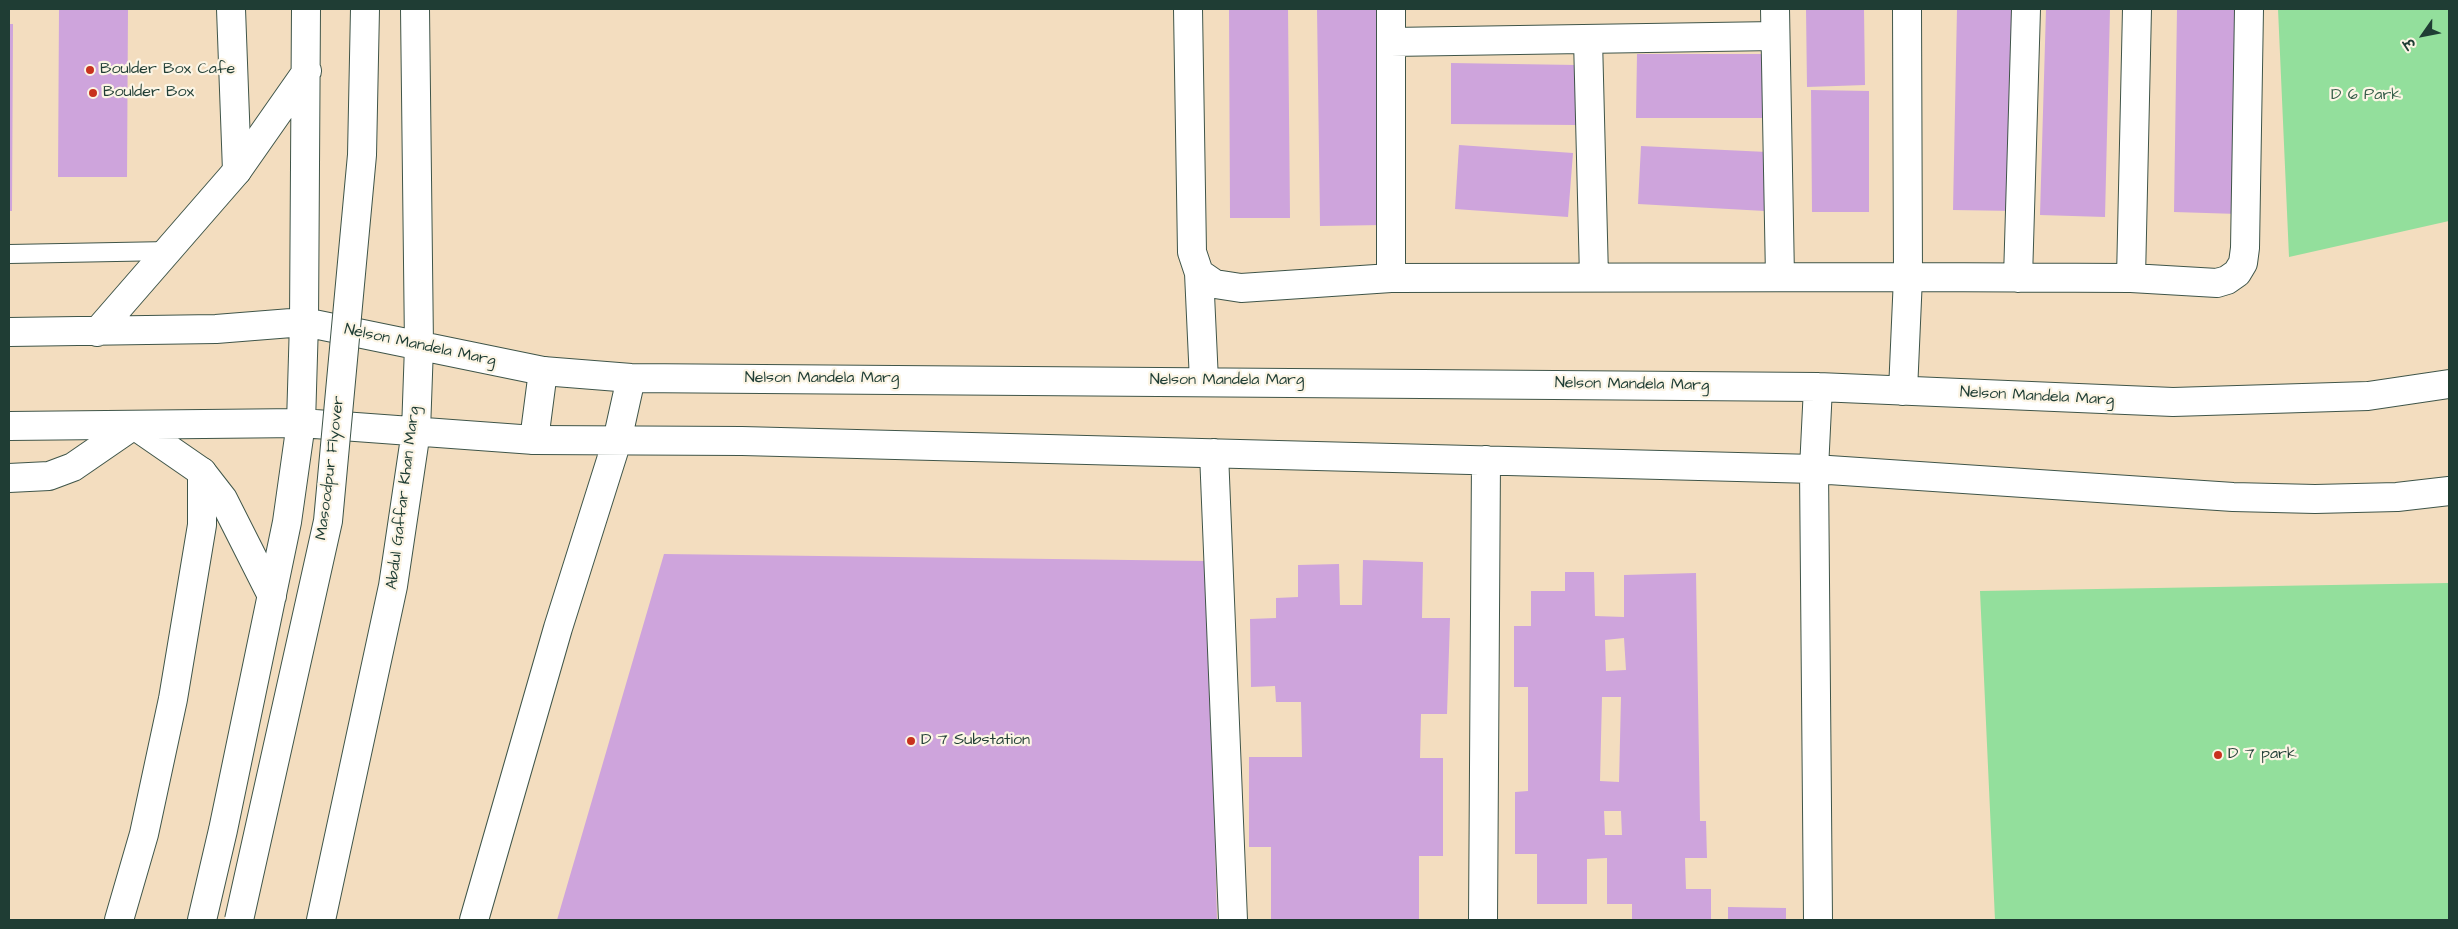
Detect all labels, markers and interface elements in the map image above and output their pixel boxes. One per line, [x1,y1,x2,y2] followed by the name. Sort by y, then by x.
[2398,10,2448,60] north arrow
[2399,34,2421,53] text: उ
[100,60,235,80] place label: Boulder Box Cafe
[84,64,96,76] marker: Boulder Box Cafe
[103,83,194,103] place label: Boulder Box
[2331,86,2401,106] park label: D 6 Park
[87,87,99,99] marker: Boulder Box
[342,321,498,371] street label: Nelson Mandela Marg
[745,369,899,389] street label: Nelson Mandela Marg
[1150,371,1304,391] street label: Nelson Mandela Marg
[1555,374,1709,396] street label: Nelson Mandela Marg
[1959,383,2115,411] street label: Nelson Mandela Marg
[313,395,349,541] street label: Masoodpur Flyover
[383,405,425,591] street label: Abdul Gaffar Khan Marg
[921,731,1030,751] place label: D 7 Substation
[905,735,917,747] marker: D 7 Substation
[2228,745,2297,765] place label: D 7 park
[2212,749,2224,761] marker: D 7 park

